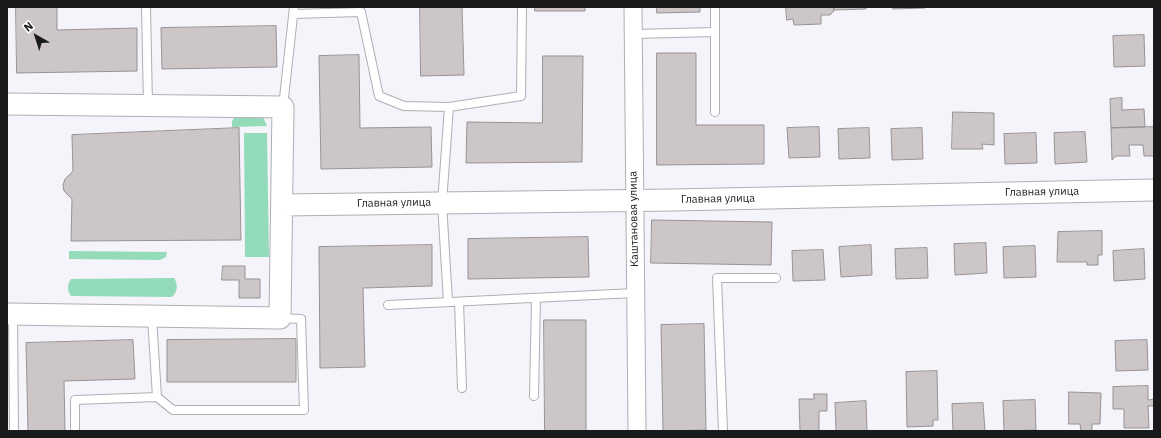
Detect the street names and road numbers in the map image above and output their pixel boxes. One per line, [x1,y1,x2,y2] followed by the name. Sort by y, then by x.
[627,171,641,267] street label: Каштановая улица
[1005,185,1079,199] street label: Главная улица
[681,192,755,206] street label: Главная улица
[357,196,431,210] street label: Главная улица

